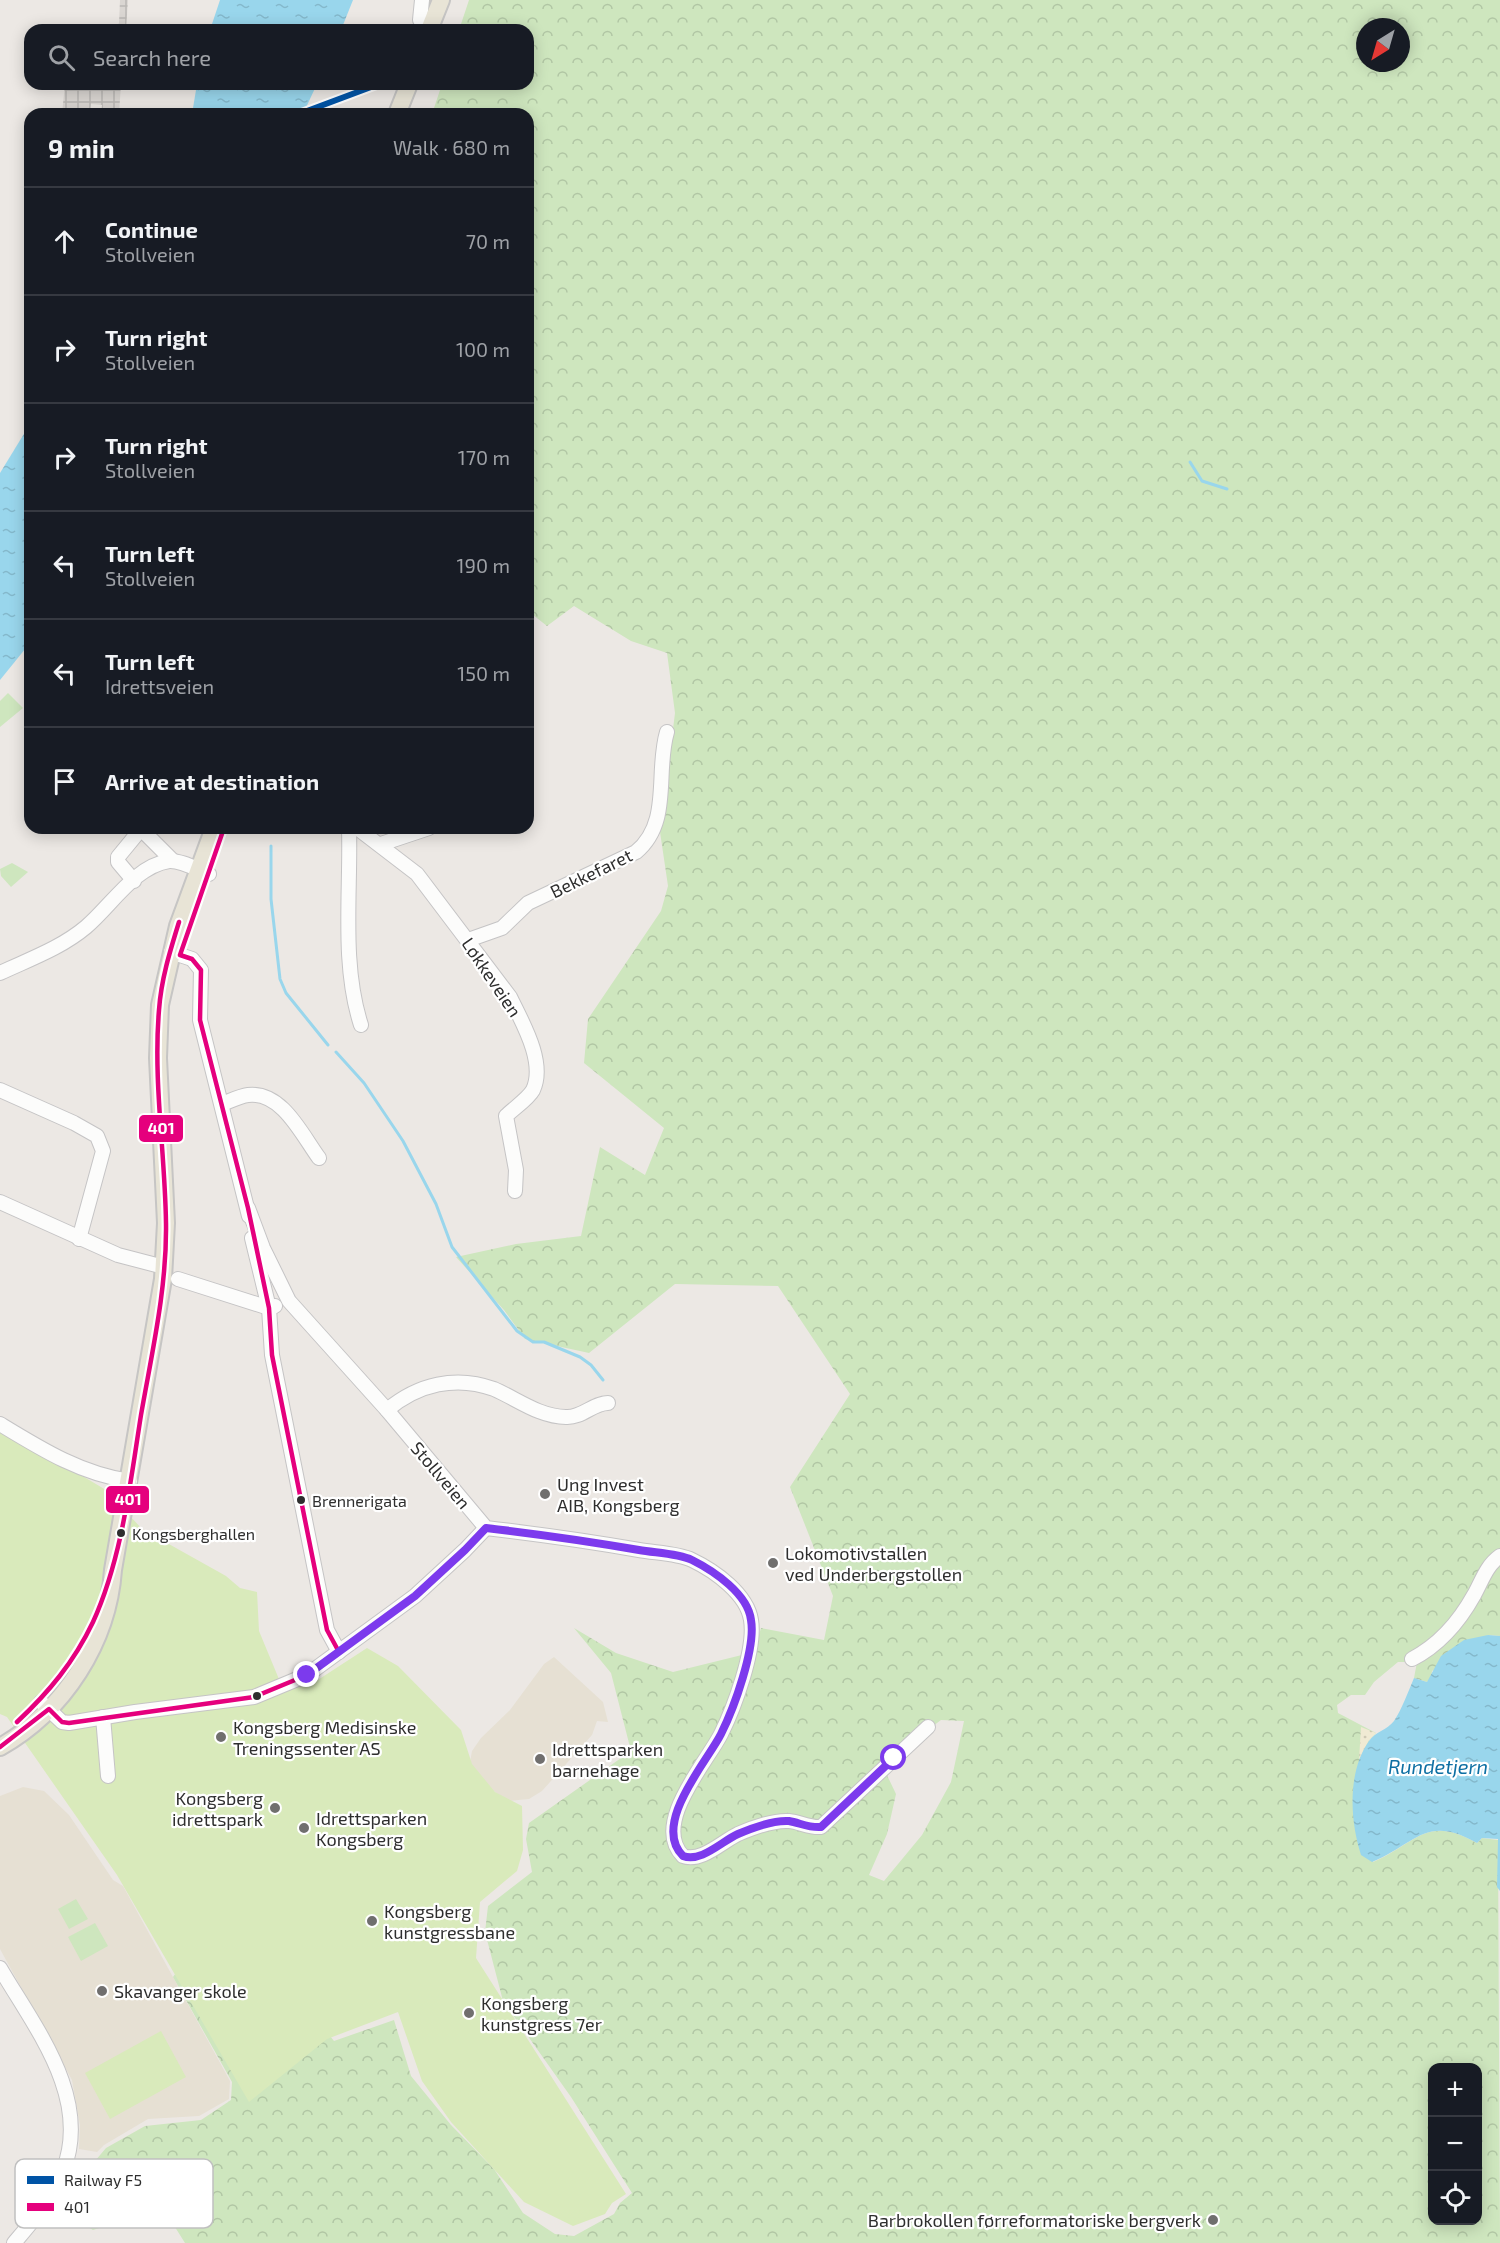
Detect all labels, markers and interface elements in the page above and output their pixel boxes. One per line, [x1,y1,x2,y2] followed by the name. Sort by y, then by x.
[1356,18,1410,72] north arrow
[24,24,534,90] search box
[45,41,78,74] icon: search
[93,44,211,70] text: Search here
[48,132,115,163] text: 9 min
[393,135,510,159] text: Walk · 680 m
[105,216,198,242] text: Continue
[48,225,81,258] icon: ahead
[466,229,510,253] text: 70 m
[105,242,195,266] text: Stollveien
[105,324,207,350] text: Turn right
[48,333,81,366] icon: right
[456,337,510,361] text: 100 m
[105,350,195,374] text: Stollveien
[105,432,207,458] text: Turn right
[48,441,81,474] icon: right
[458,445,510,469] text: 170 m
[105,458,195,482] text: Stollveien
[105,540,194,566] text: Turn left
[48,549,81,582] icon: left
[457,553,510,577] text: 190 m
[105,566,195,590] text: Stollveien
[105,648,194,674] text: Turn left
[48,657,81,690] icon: left
[457,661,510,685] text: 150 m
[105,674,214,698] text: Idrettsveien
[48,765,81,798] icon: arrive
[105,768,319,794] text: Arrive at destination
[546,844,636,902] street label: Bekkefaret
[457,933,527,1021] street label: Løkkeveien
[138,1114,184,1143] line badge: 401
[147,1118,175,1137] text: 401
[407,1437,475,1513] street label: Stollveien
[557,1473,680,1516] place label: Ung Invest AIB, Kongsberg
[105,1485,150,1514] line badge: 401
[538,1487,552,1501] marker: Ung Invest AIB, Kongsberg
[114,1489,142,1508] text: 401
[312,1491,407,1510] place label: Brennerigata
[295,1494,307,1506] marker: Brennerigata
[132,1524,255,1543] place label: Kongsberghallen
[115,1527,127,1539] marker: Kongsberghallen
[785,1542,962,1585] place label: Lokomotivstallen ved Underbergstollen
[766,1556,780,1570] marker: Lokomotivstallen ved Underbergstollen
[293,1661,319,1687] route end
[251,1690,263,1702] unlabelled marker
[233,1716,416,1759] place label: Kongsberg Medisinske Treningssenter AS
[214,1730,228,1744] marker: Kongsberg Medisinske Treningssenter AS
[552,1738,663,1781] place label: Idrettsparken barnehage
[880,1744,906,1770] route start
[533,1752,547,1766] marker: Idrettsparken barnehage
[1388,1754,1488,1778] water label: Rundetjern
[172,1787,263,1830] place label: Kongsberg idrettspark
[268,1801,282,1815] marker: Kongsberg idrettspark
[316,1807,427,1850] place label: Idrettsparken Kongsberg
[297,1821,311,1835] marker: Idrettsparken Kongsberg
[384,1900,515,1943] place label: Kongsberg kunstgressbane
[365,1914,379,1928] marker: Kongsberg kunstgressbane
[114,1980,247,2002] place label: Skavanger skole
[95,1984,109,1998] marker: Skavanger skole
[481,1992,602,2035] place label: Kongsberg kunstgress 7er
[462,2006,476,2020] marker: Kongsberg kunstgress 7er
[1428,2063,1482,2225] map controls
[1428,2063,1482,2117] button: +
[1428,2117,1482,2171] button: −
[15,2159,213,2228] legend
[64,2170,142,2189] text: Railway F5
[1428,2171,1482,2225] button: locate
[64,2197,90,2216] text: 401
[868,2209,1201,2231] place label: Barbrokollen førreformatoriske bergverk
[1206,2213,1220,2227] marker: Barbrokollen førreformatoriske bergverk

